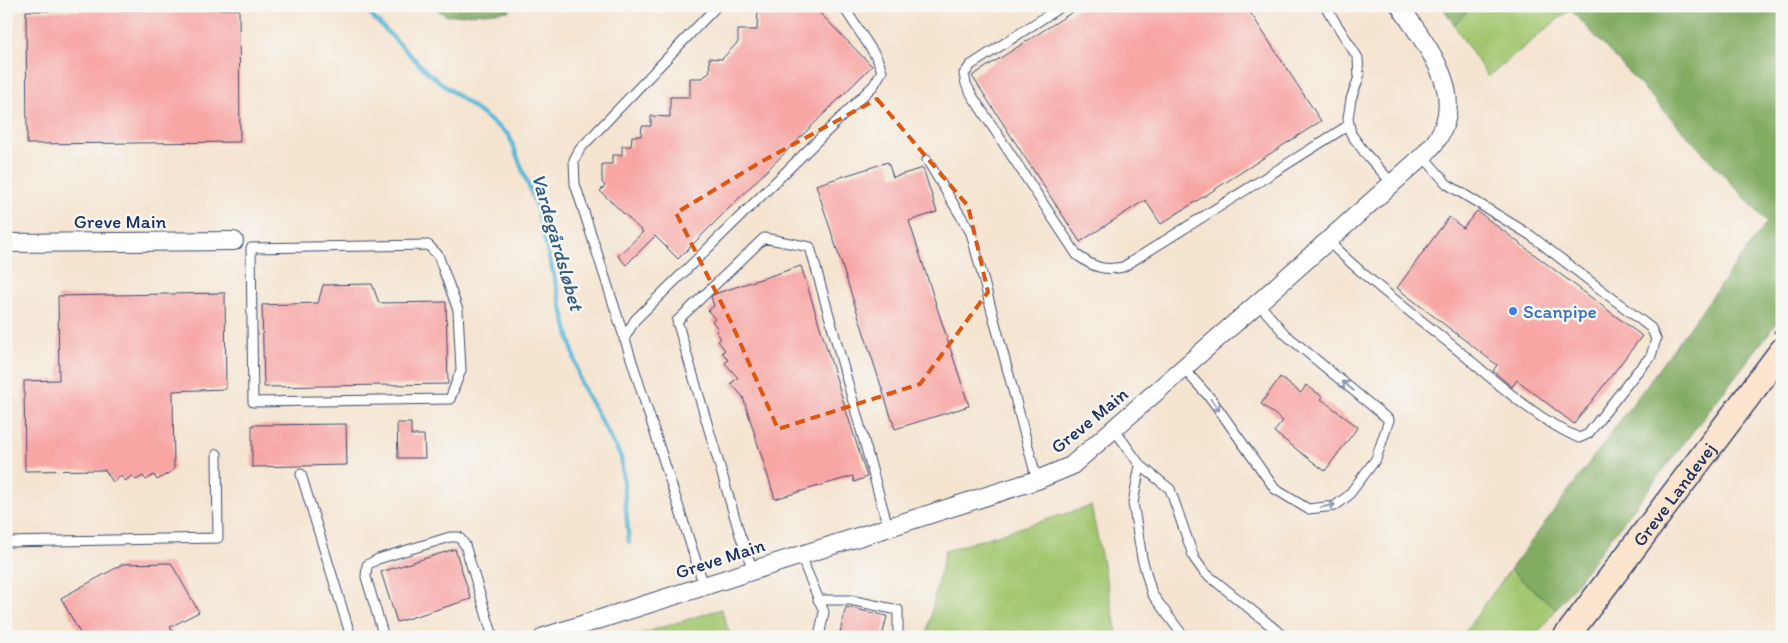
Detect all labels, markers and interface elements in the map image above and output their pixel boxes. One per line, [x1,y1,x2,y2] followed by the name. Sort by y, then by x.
[527,171,589,315] water label: Vardegårdsløbet
[74,210,167,233] street label: Greve Main
[1523,300,1597,323] place label: Scanpipe
[1507,305,1519,317] marker: Scanpipe
[1342,381,1355,392] one-way arrow
[1046,382,1133,458] street label: Greve Main
[1210,398,1220,412] one-way arrow
[1628,438,1721,551] street label: Greve Landevej
[1320,501,1336,510] one-way arrow
[673,533,768,584] street label: Greve Main

